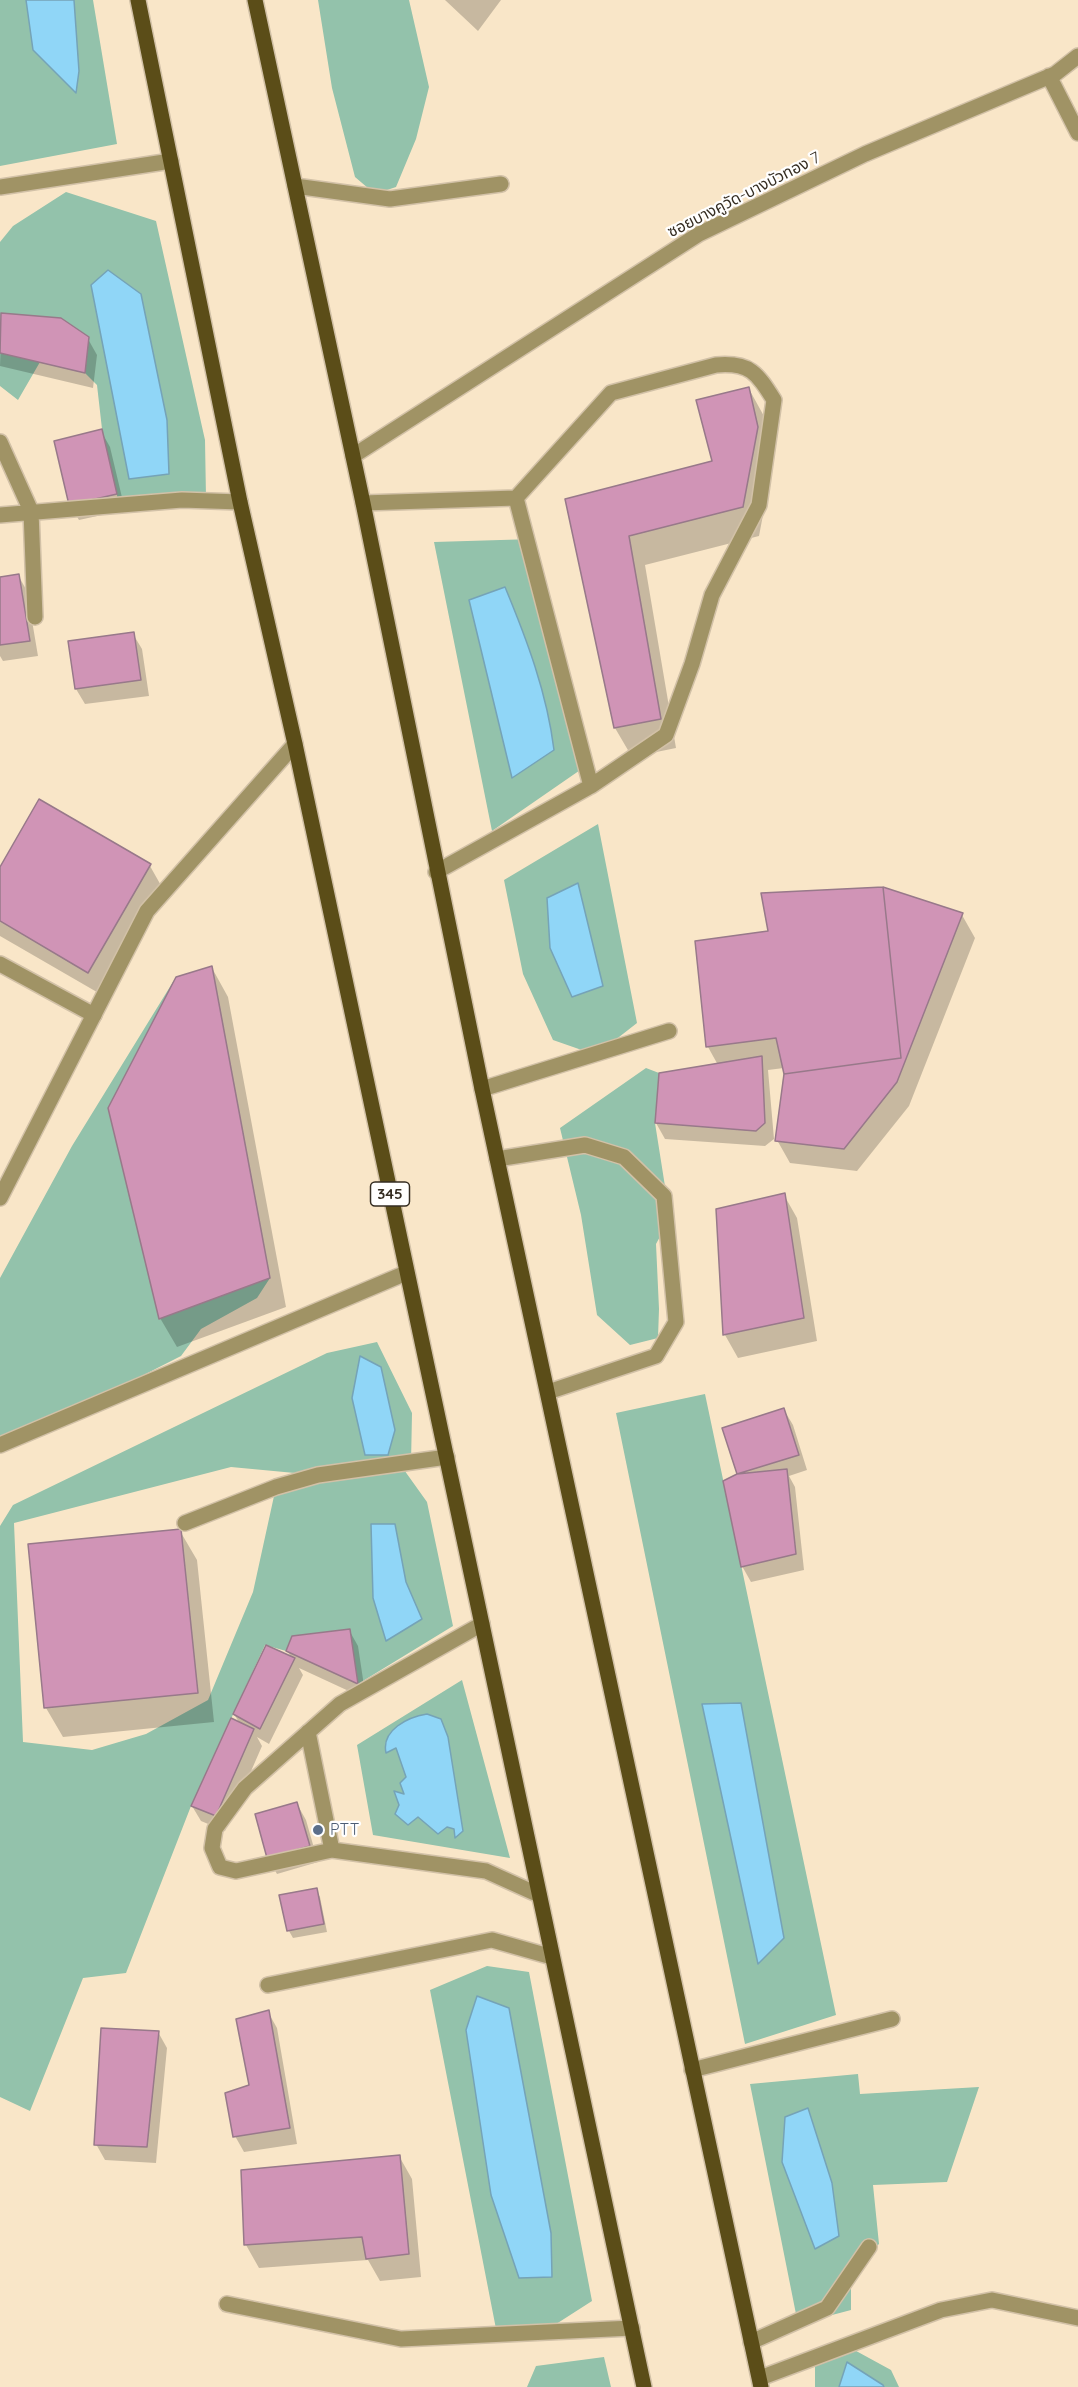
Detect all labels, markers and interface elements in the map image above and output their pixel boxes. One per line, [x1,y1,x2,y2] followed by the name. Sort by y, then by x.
[665,148,823,242] street label: ซอยบางคูวัด-บางบัวทอง 7
[370,1182,410,1206] road number: 345
[330,1820,359,1840] place label: PTT
[311,1823,325,1837] marker: PTT

